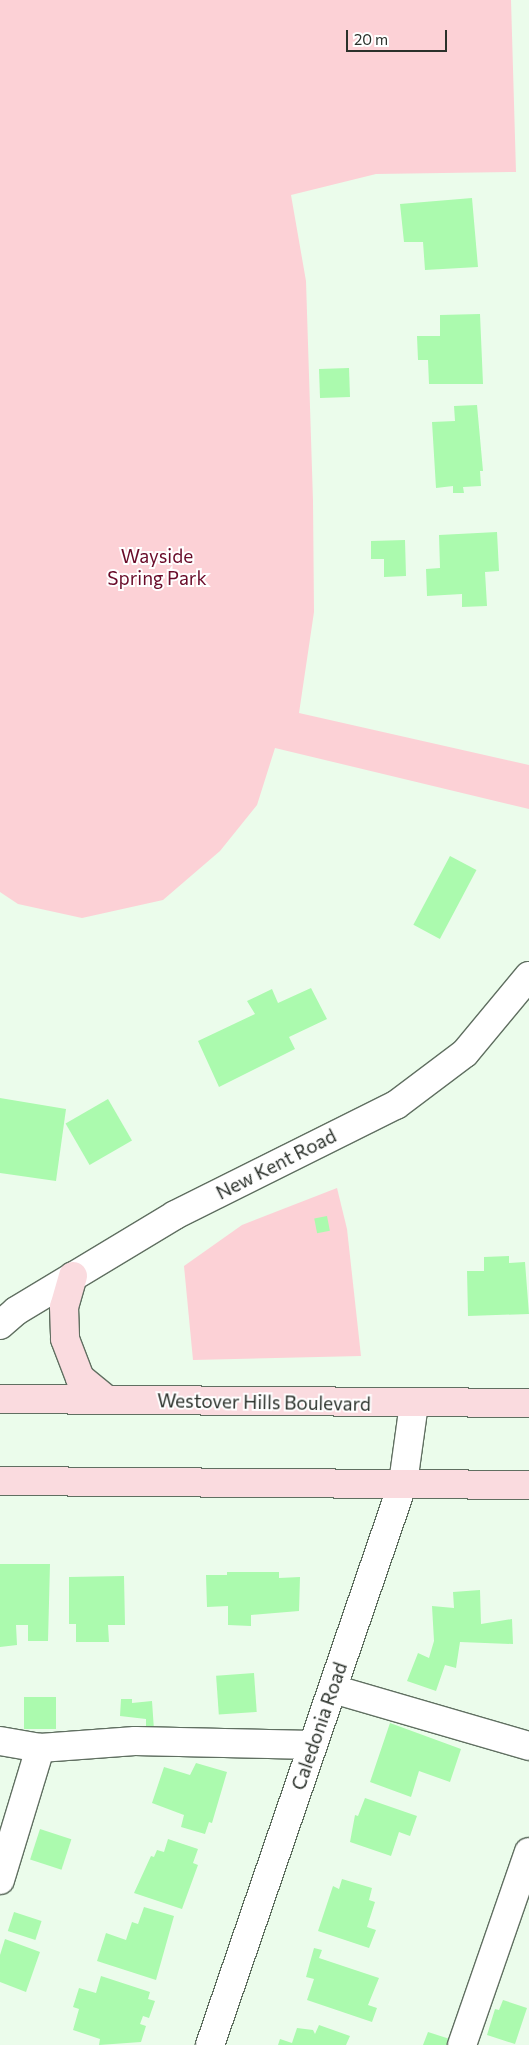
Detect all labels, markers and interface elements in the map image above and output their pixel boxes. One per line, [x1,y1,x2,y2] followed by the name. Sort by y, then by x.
[349,20,450,52] scale bar
[354,30,388,48] text: 20 m
[107,545,207,589] park label: Wayside Spring Park
[212,1124,340,1204] street label: New Kent Road
[157,1389,371,1415] street label: Westover Hills Boulevard
[286,1659,352,1793] street label: Caledonia Road

